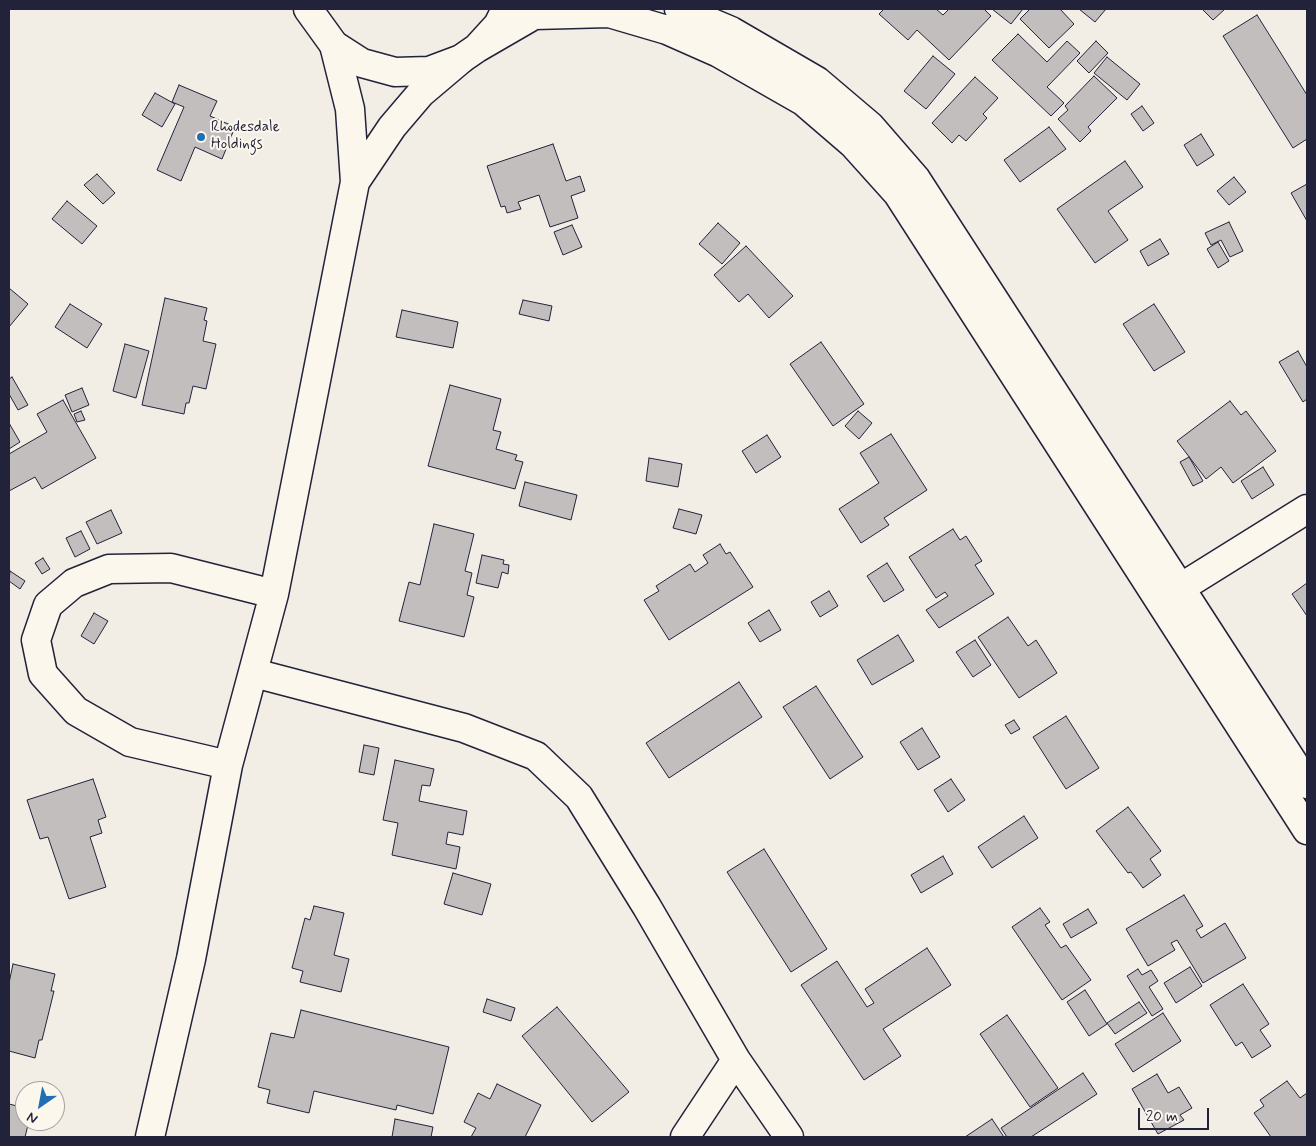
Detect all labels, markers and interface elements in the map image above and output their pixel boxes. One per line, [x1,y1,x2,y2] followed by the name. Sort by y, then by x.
[211,119,280,154] place label: Rhodesdale Holdings
[195,131,207,143] marker: Rhodesdale Holdings
[15,1081,65,1131] north arrow
[1141,1098,1212,1130] scale bar
[1146,1107,1178,1127] text: 20 m
[24,1108,41,1128] text: N

